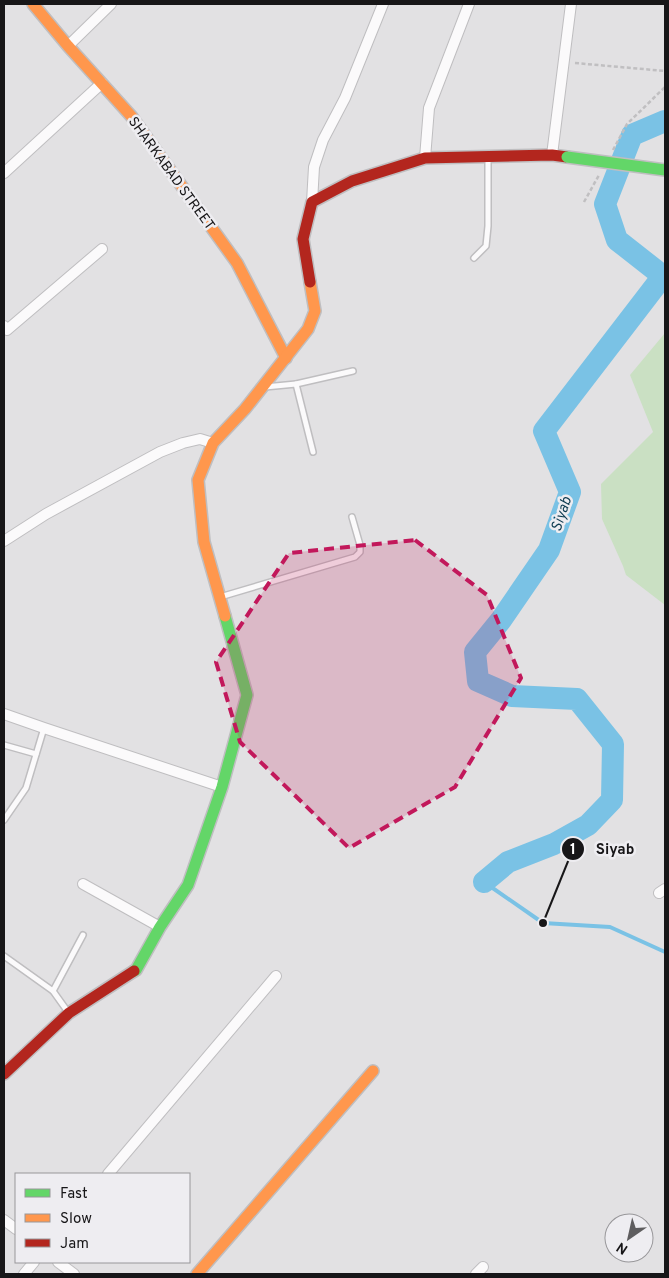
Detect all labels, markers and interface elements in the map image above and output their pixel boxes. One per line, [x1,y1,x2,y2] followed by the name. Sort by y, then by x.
[124,114,218,234] street label: SHARKABAD STREET
[548,494,577,534] water label: Siyab
[561,834,644,864] callout: Siyab
[570,841,576,860] text: 1
[596,841,634,860] text: Siyab
[15,1173,190,1263] legend
[60,1185,88,1204] text: Fast
[60,1210,92,1229] text: Slow
[604,1213,654,1263] north arrow
[60,1235,89,1254] text: Jam
[614,1238,631,1257] text: N

